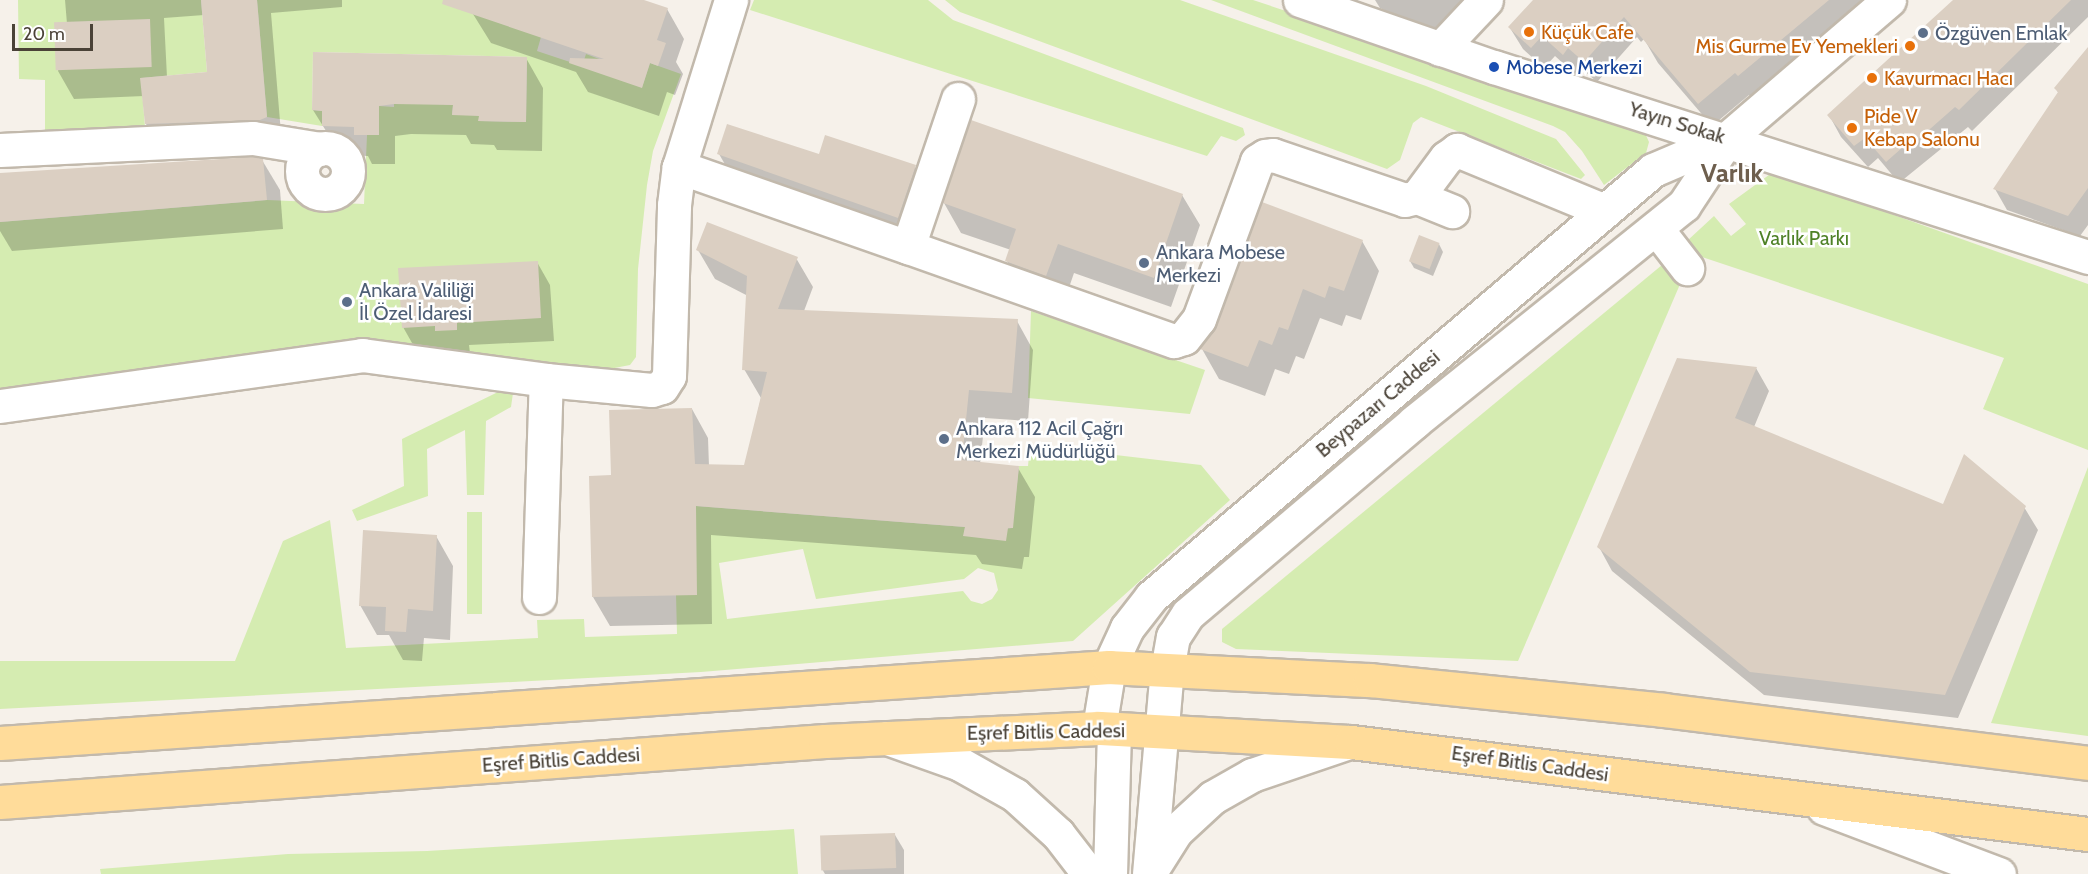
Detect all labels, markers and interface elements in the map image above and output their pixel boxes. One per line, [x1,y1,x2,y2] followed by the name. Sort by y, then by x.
[15,12,96,50] scale bar
[1541,20,1634,44] place label: Küçük Cafe
[1935,21,2067,45] place label: Özgüven Emlak
[23,23,65,45] text: 20 m
[1522,25,1536,39] marker: Küçük Cafe
[1916,26,1930,40] marker: Özgüven Emlak
[1695,34,1898,58] place label: Mis Gurme Ev Yemekleri
[1903,39,1917,53] marker: Mis Gurme Ev Yemekleri
[1506,55,1642,79] place label: Mobese Merkezi
[1487,60,1501,74] marker: Mobese Merkezi
[1884,66,2013,90] place label: Kavurmacı Hacı
[1865,71,1879,85] marker: Kavurmacı Hacı
[1626,97,1728,149] street label: Yayın Sokak
[1864,104,1980,151] place label: Pide V Kebap Salonu
[1845,121,1859,135] marker: Pide V Kebap Salonu
[1701,158,1763,190] district label: Varlık
[1759,226,1849,250] park label: Varlık Parkı
[1156,240,1285,287] place label: Ankara Mobese Merkezi
[1137,256,1151,270] marker: Ankara Mobese Merkezi
[359,278,474,325] place label: Ankara Valiliği İl Özel İdaresi
[340,295,354,309] marker: Ankara Valiliği İl Özel İdaresi
[1311,345,1445,463] street label: Beypazarı Caddesi
[956,416,1123,463] place label: Ankara 112 Acil Çağrı Merkezi Müdürlüğü
[937,432,951,446] marker: Ankara 112 Acil Çağrı Merkezi Müdürlüğü
[967,719,1125,745] street label: Eşref Bitlis Caddesi
[1450,741,1610,787] street label: Eşref Bitlis Caddesi
[481,743,641,777] street label: Eşref Bitlis Caddesi

